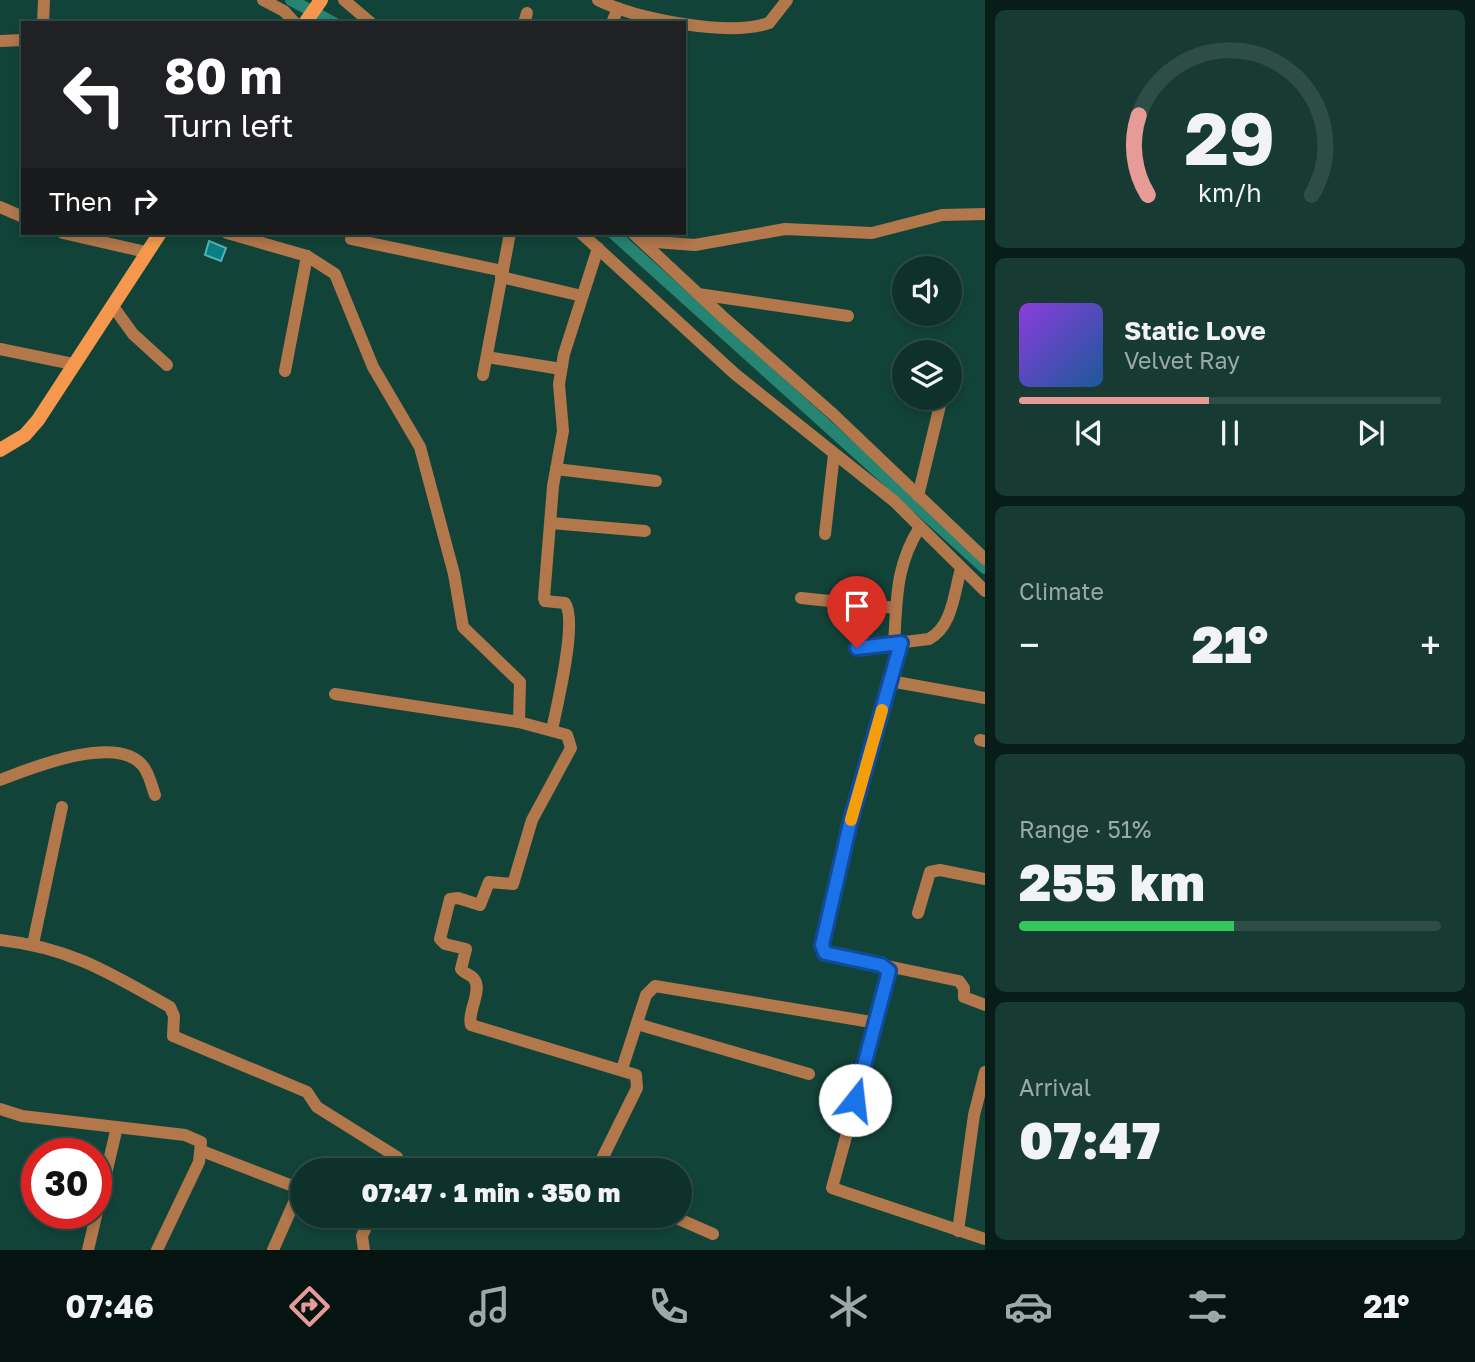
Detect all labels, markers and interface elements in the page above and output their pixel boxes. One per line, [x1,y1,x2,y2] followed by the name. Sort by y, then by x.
[164,46,282,105] text: 80 m
[49,49,140,140] icon: left
[1185,94,1275,181] text: 29
[164,106,293,144] text: Turn left
[1198,177,1262,208] text: km/h
[126,182,164,220] icon: right
[49,186,112,217] text: Then
[892,256,962,410] map controls
[892,256,962,326] button: sound
[1124,315,1266,346] text: Static Love
[892,340,962,410] button: layers
[1124,346,1240,374] text: Velvet Ray
[1070,414,1108,452] icon: previous
[1211,414,1249,452] icon: pause
[1352,414,1390,452] icon: next
[827,576,887,648] pin
[1019,577,1104,605] text: Climate
[838,587,876,625] icon: arrive
[1192,612,1268,674] text: 21°
[1019,622,1040,667] text: −
[1420,622,1441,667] text: +
[1019,815,1151,843] text: Range · 51%
[1019,850,1205,912] text: 255 km
[818,1063,892,1137] position arrow
[1019,1073,1091,1101] text: Arrival
[1019,1108,1160,1170] text: 07:47
[21,1138,112,1229] speed limit sign: 30
[362,1177,620,1208] text: 07:47 · 1 min · 350 m
[285,1282,334,1331] icon: directions
[465,1282,514,1331] icon: music
[644,1282,693,1331] icon: phone
[824,1282,873,1331] icon: climate
[1004,1282,1053,1331] icon: car
[1183,1282,1232,1331] icon: filters
[65,1287,154,1325] text: 07:46
[1363,1287,1410,1325] text: 21°

